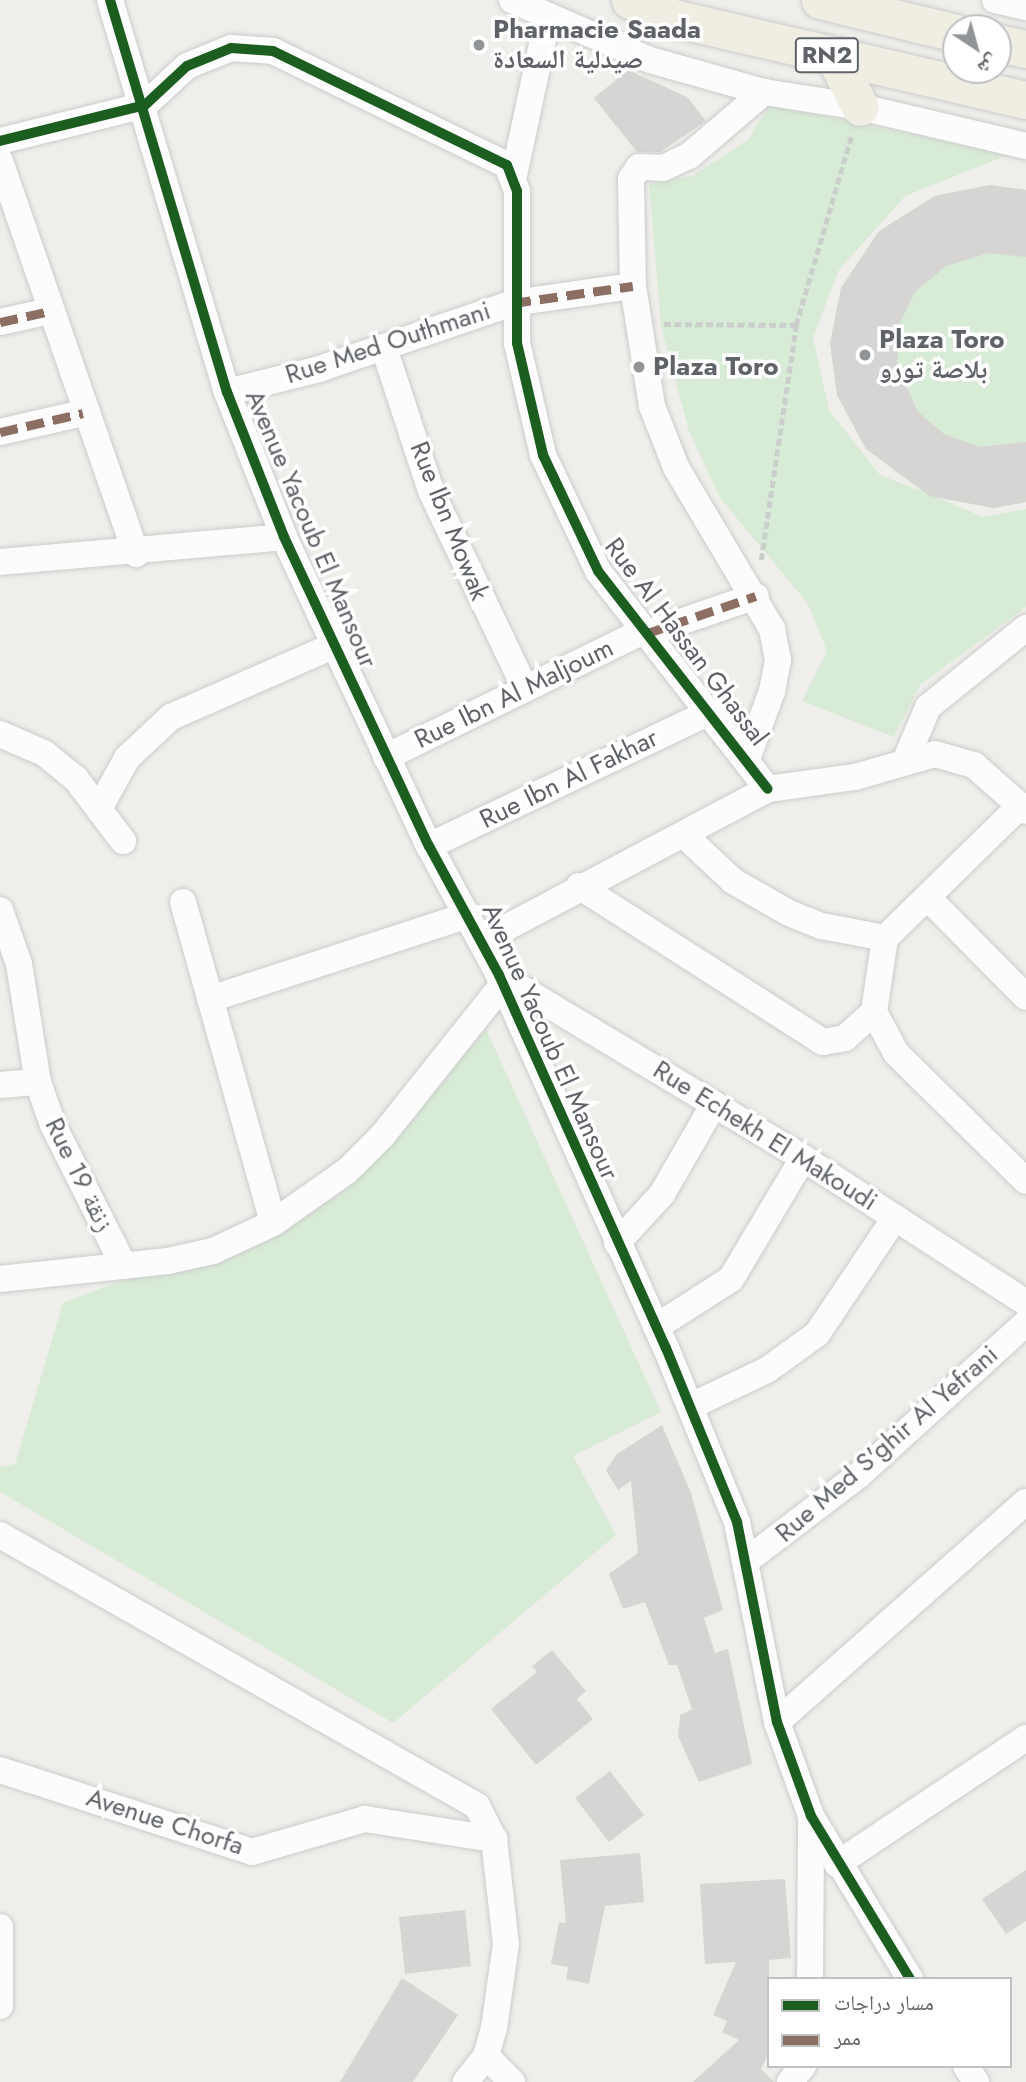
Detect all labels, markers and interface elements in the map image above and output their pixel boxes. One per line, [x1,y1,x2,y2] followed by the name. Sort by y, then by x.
[493,14,701,76] place label: Pharmacie Saada صيدلية السعادة
[942,14,1012,84] north arrow
[794,34,860,76] road number: RN2
[471,37,487,53] marker: Pharmacie Saada صيدلية السعادة
[972,48,1005,82] text: ش
[282,295,494,391] street label: Rue Med Outhmani
[879,324,1005,386] place label: Plaza Toro بلاصة تورو
[857,347,873,363] marker: Plaza Toro بلاصة تورو
[653,351,779,383] place label: Plaza Toro
[631,359,647,375] marker: Plaza Toro
[238,385,384,673] street label: Avenue Yacoub El Mansour
[403,437,495,605] street label: Rue Ibn Mowak
[598,532,774,752] street label: Rue Al Hassan Ghassal
[410,632,618,756] street label: Rue Ibn Al Maljoum
[475,722,663,836] street label: Rue Ibn Al Fakhar
[475,899,625,1185] street label: Avenue Yacoub El Mansour
[647,1054,883,1218] street label: Rue Echekh El Makoudi
[38,1113,120,1237] street label: Rue 19 زنقة
[769,1339,1005,1549] street label: Rue Med S'ghir Al Yefrani
[83,1782,247,1862] street label: Avenue Chorfa
[767,1977,1012,2068] legend
[834,1988,934,2018] text: مسار دراجات
[834,2023,861,2053] text: ممر

